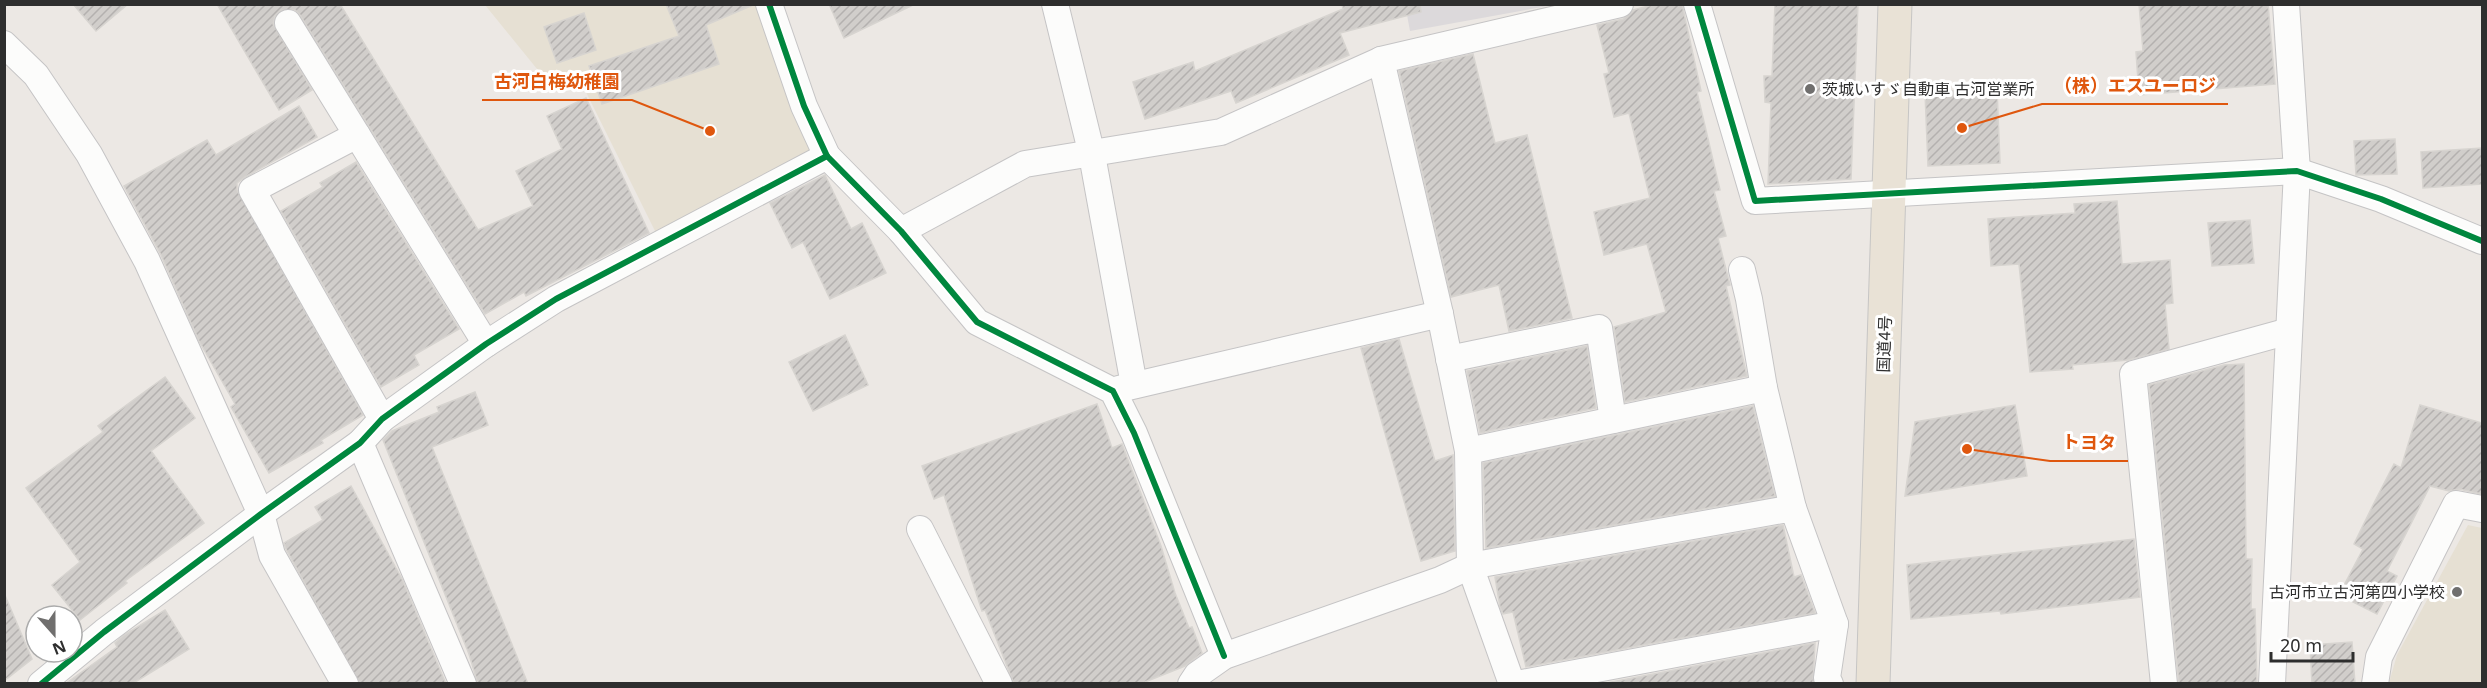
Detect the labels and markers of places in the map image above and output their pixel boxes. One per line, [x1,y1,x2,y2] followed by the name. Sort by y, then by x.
[482,64,632,100] callout: 古河白梅幼稚園
[2042,68,2228,104] callout: （株）エスユーロジ
[1822,78,2034,100] place label: 茨城いすゞ自動車 古河営業所
[1803,82,1817,96] marker: 茨城いすゞ自動車 古河営業所
[2050,425,2128,461] callout: トヨタ
[2269,581,2445,603] place label: 古河市立古河第四小学校
[2450,585,2464,599] marker: 古河市立古河第四小学校

